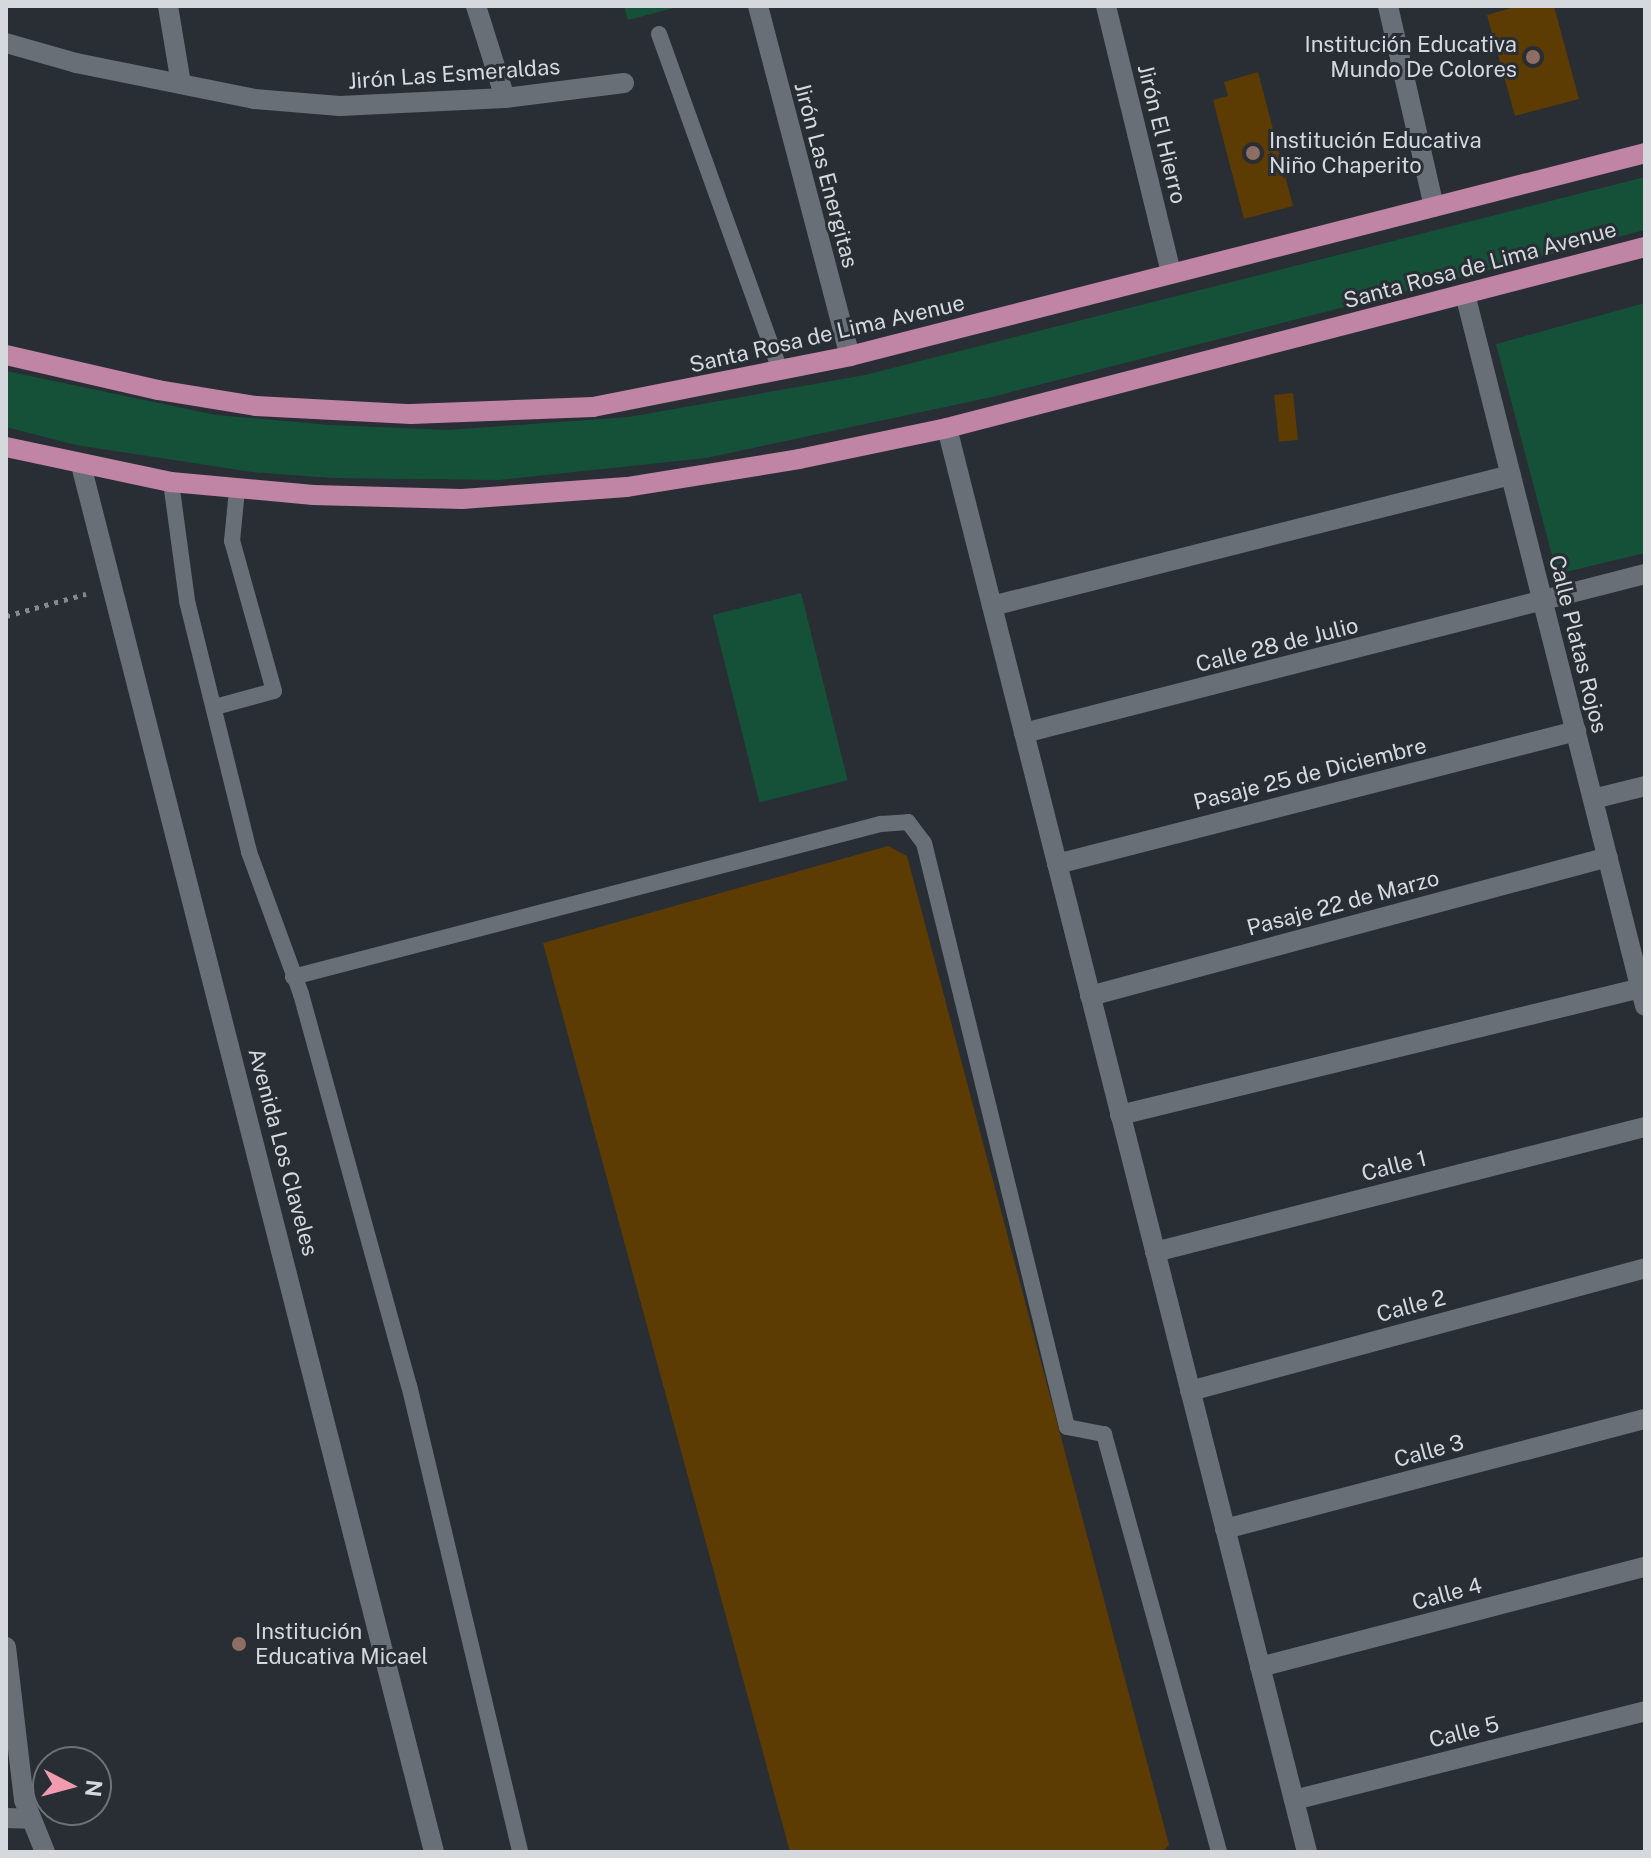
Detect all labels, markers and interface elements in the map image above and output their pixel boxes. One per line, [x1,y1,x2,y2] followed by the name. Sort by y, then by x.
[1304,31,1517,82] place label: Institución Educativa Mundo De Colores
[1524,48,1542,66] marker: Institución Educativa Mundo De Colores
[347,53,561,95] street label: Jirón Las Esmeraldas
[1132,62,1192,206] street label: Jirón El Hierro
[788,79,864,271] street label: Jirón Las Energitas
[1269,127,1482,178] place label: Institución Educativa Niño Chaperito
[1244,144,1262,162] marker: Institución Educativa Niño Chaperito
[1340,216,1620,314] street label: Santa Rosa de Lima Avenue
[687,289,967,379] street label: Santa Rosa de Lima Avenue
[1543,552,1613,736] street label: Calle Platas Rojos
[1193,612,1361,678] street label: Calle 28 de Julio
[1191,732,1429,816] street label: Pasaje 25 de Diciembre
[1244,865,1442,941] street label: Pasaje 22 de Marzo
[243,1045,323,1259] street label: Avenida Los Claveles
[1359,1145,1429,1187] street label: Calle 1
[1374,1284,1448,1328] street label: Calle 2
[1391,1429,1467,1473] street label: Calle 3
[1409,1572,1485,1616] street label: Calle 4
[255,1618,428,1670] place label: Institución Educativa Micael
[230,1635,248,1653] marker: Institución Educativa Micael
[1426,1711,1502,1753] street label: Calle 5
[32,1746,112,1826] north arrow
[80,1778,108,1798] text: N

